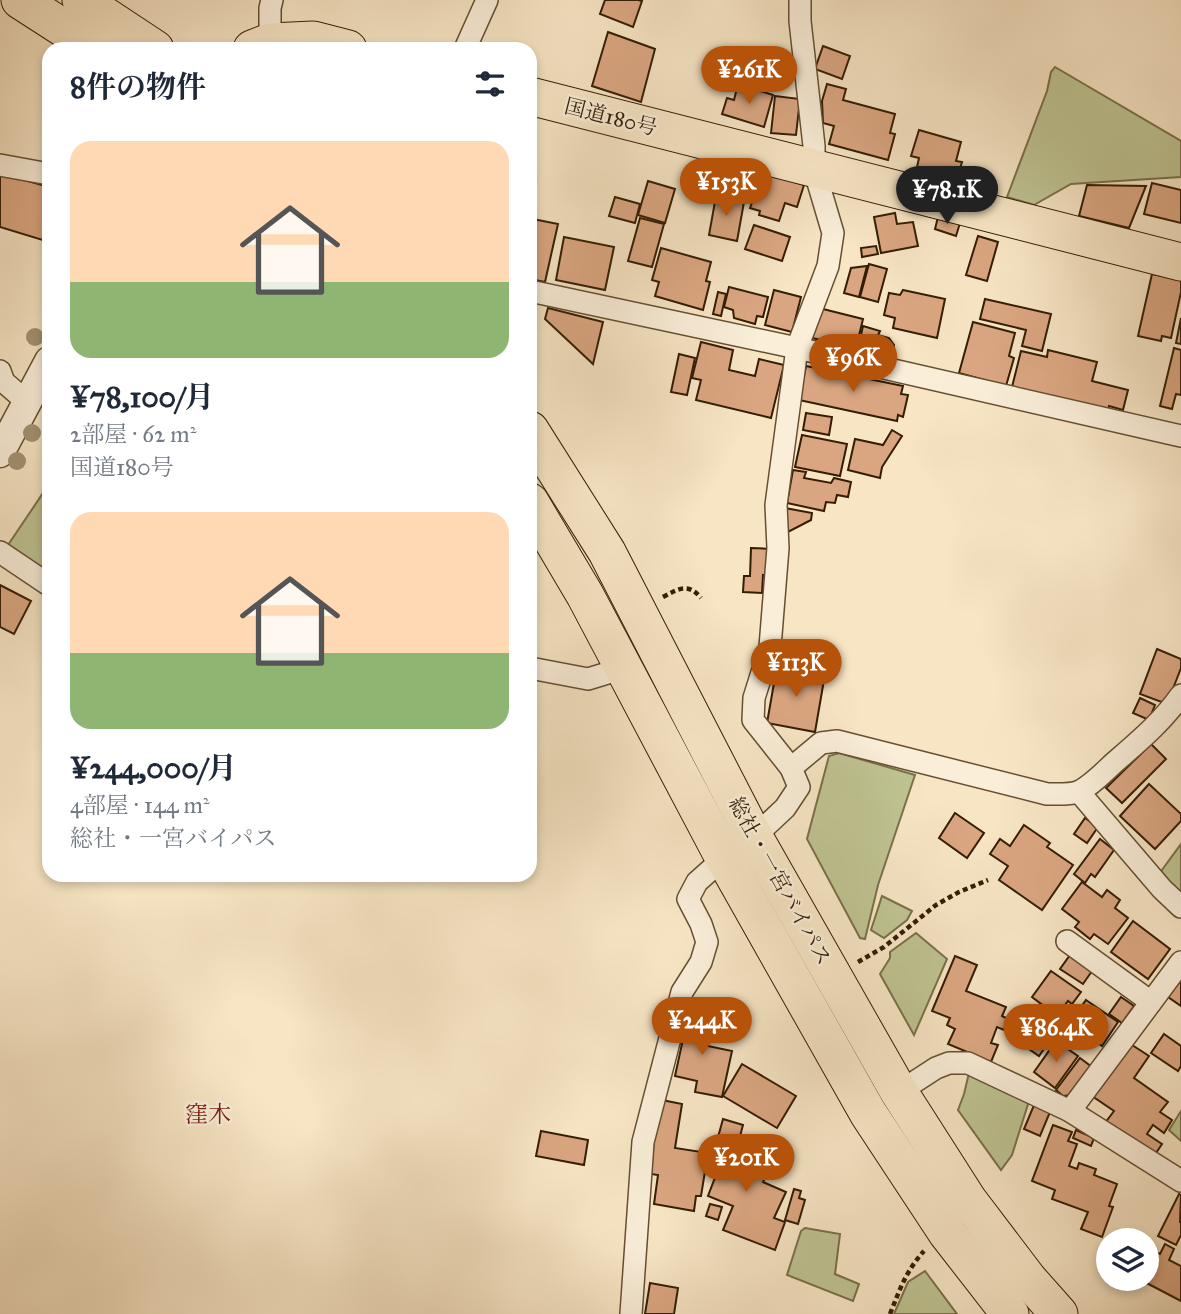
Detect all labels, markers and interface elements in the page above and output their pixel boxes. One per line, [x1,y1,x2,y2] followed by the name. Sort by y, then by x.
[700,46,798,106] pin: ¥261K
[717,55,781,83] text: ¥261K
[471,65,509,103] icon: filters
[70,69,206,105] text: 8件の物件
[562,93,660,141] street label: 国道180号
[677,158,775,218] pin: ¥153K
[890,166,1004,226] pin: ¥78.1K
[696,167,756,195] text: ¥153K
[912,175,982,203] text: ¥78.1K
[227,187,353,313] icon: home
[812,334,894,394] pin: ¥96K
[825,343,881,371] text: ¥96K
[70,379,214,415] text: ¥78,100/月
[70,420,196,448] text: 2部屋 · 62 m²
[70,453,174,481] text: 国道180号
[227,558,353,684] icon: home
[747,640,845,699] pin: ¥113K
[767,648,825,676] text: ¥113K
[70,750,237,786] text: ¥244,000/月
[70,791,209,819] text: 4部屋 · 144 m²
[723,792,837,970] street label: 総社・一宮バイパス
[70,824,277,852] text: 総社・一宮バイパス
[653,998,751,1057] pin: ¥244K
[999,1004,1113,1064] pin: ¥86.4K
[668,1006,736,1034] text: ¥244K
[1019,1013,1093,1041] text: ¥86.4K
[185,1100,231,1128] district label: 窪木
[697,1134,795,1194] pin: ¥201K
[713,1143,779,1171] text: ¥201K
[1096,1228,1159,1291] map controls
[1096,1228,1159,1291] button: layers

